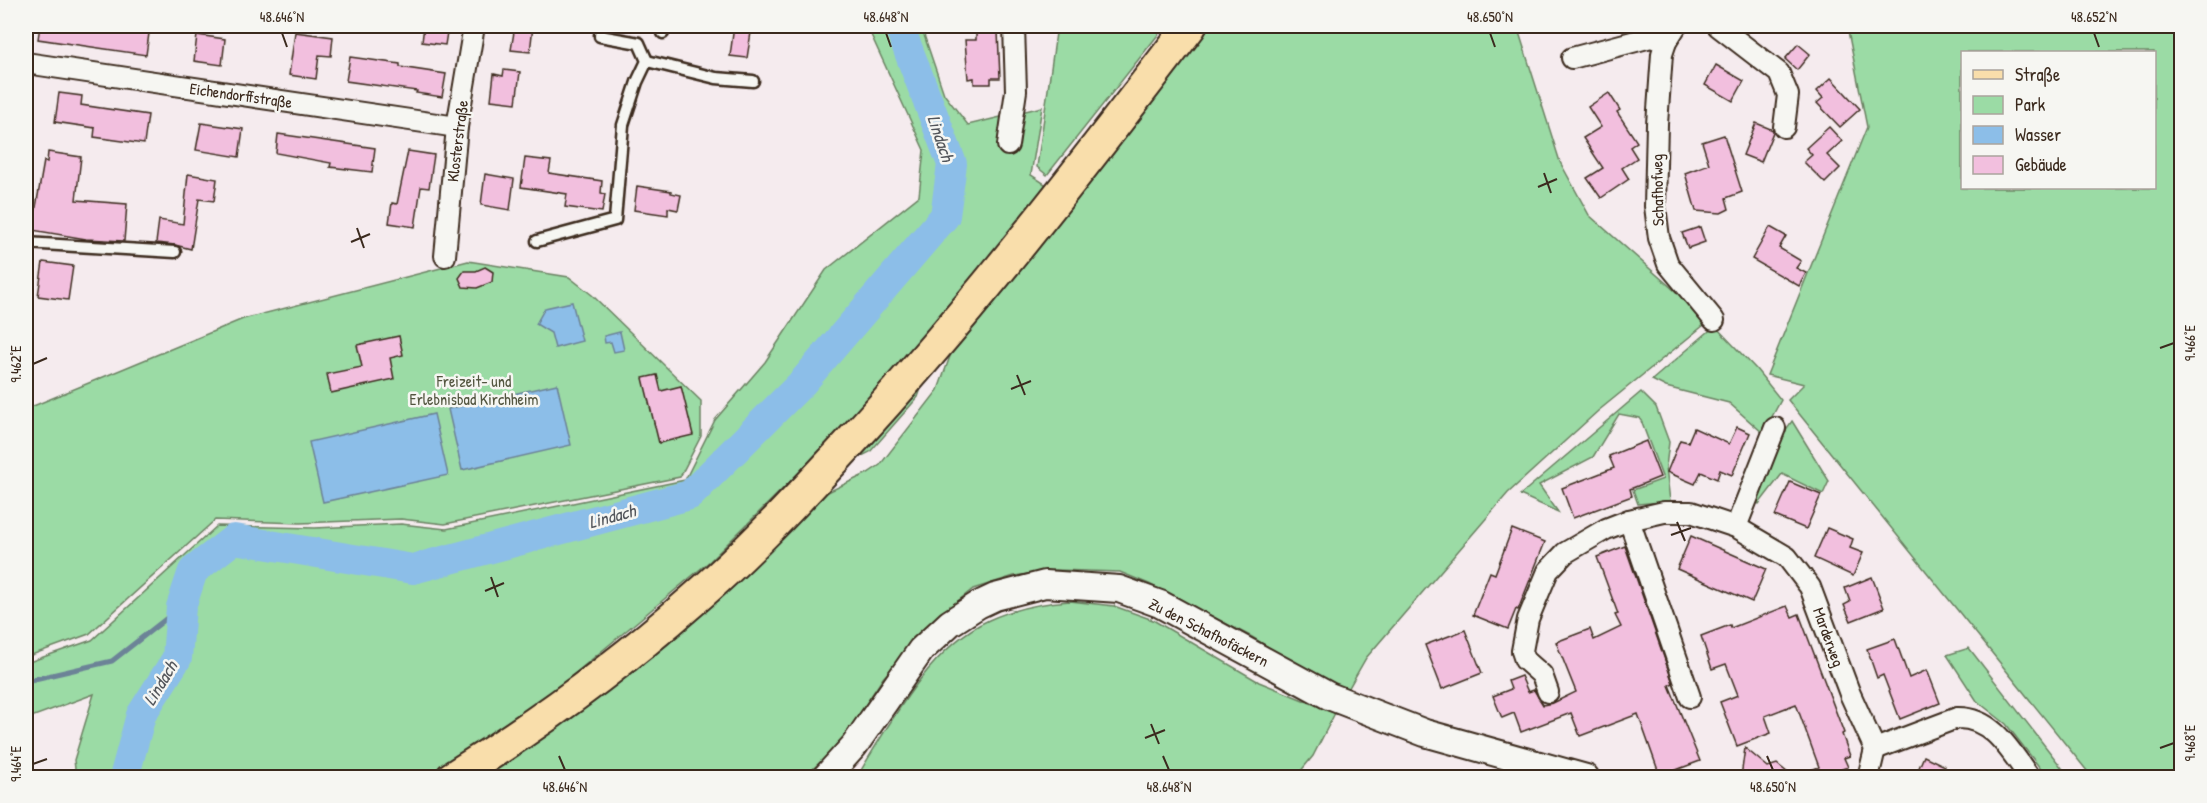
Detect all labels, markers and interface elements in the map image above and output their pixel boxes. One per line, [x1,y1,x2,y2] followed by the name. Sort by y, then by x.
[260,6,304,27] text: 48.646°N
[864,6,908,27] text: 48.648°N
[1467,6,1513,27] text: 48.650°N
[2071,6,2117,27] text: 48.652°N
[1961,51,2156,189] legend
[2015,62,2060,87] text: Straße
[188,77,294,113] street label: Eichendorffstraße
[2015,92,2046,117] text: Park
[441,98,473,183] street label: Klosterstraße
[921,111,961,166] water label: Lindach
[2015,122,2061,147] text: Wasser
[2015,152,2067,177] text: Gebäude
[1645,154,1669,226] street label: Schafhofweg
[2179,324,2200,361] text: 9.466°E
[5,345,26,383] text: 9.462°E
[410,370,539,410] park label: Freizeit- und Erlebnisbad Kirchheim
[586,497,640,534] water label: Lindach
[1145,592,1273,672] street label: Zu den Schafhofäckern
[1808,604,1850,670] street label: Marderweg
[137,655,184,710] water label: Lindach
[2179,724,2200,761] text: 9.468°E
[5,746,26,782] text: 9.464°E
[543,776,587,797] text: 48.646°N
[1147,776,1191,797] text: 48.648°N
[1750,776,1796,797] text: 48.650°N

